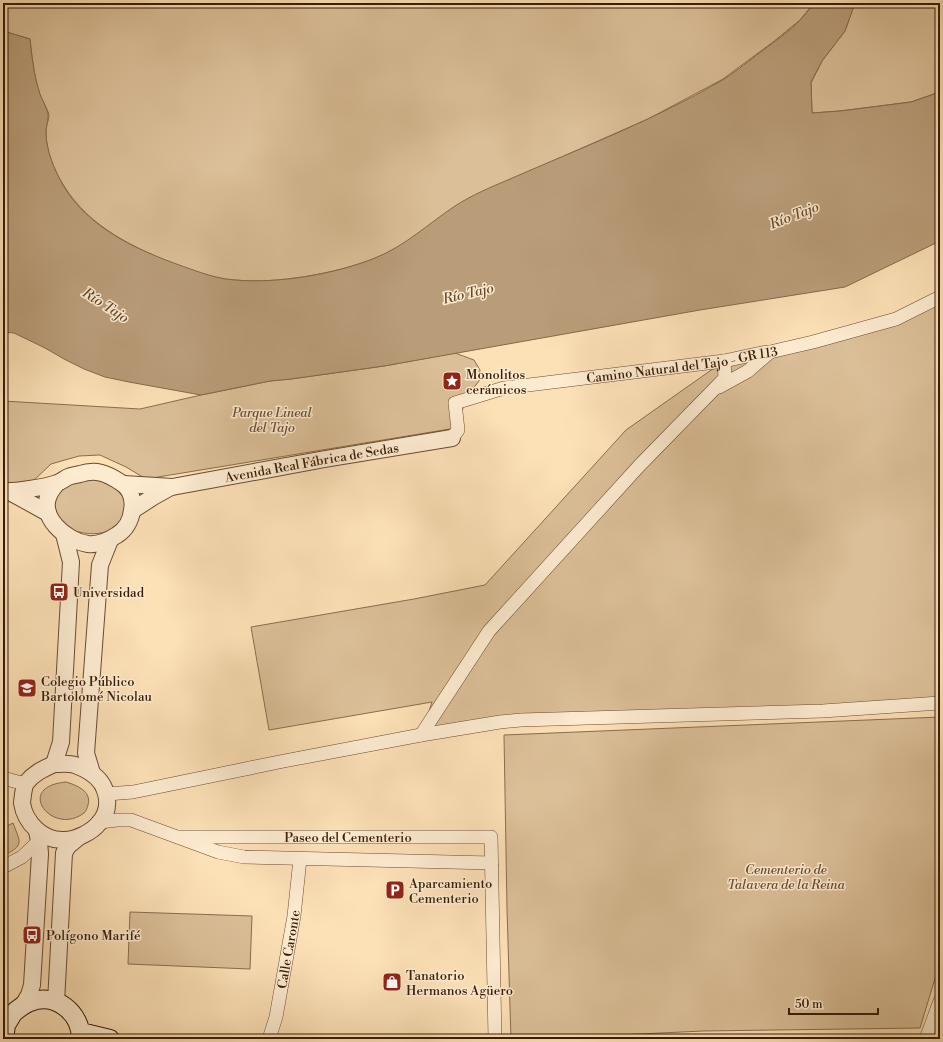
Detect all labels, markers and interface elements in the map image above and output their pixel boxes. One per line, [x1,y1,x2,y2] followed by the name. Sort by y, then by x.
[766,198,822,234] water label: Río Tajo
[440,279,495,309] water label: Río Tajo
[78,284,132,327] water label: Río Tajo
[585,343,780,387] street label: Camino Natural del Tajo - GR 113
[466,367,527,398] place label: Monolitos cerámicos
[441,370,463,392] place icon: Monolitos cerámicos
[231,405,313,436] park label: Parque Lineal del Tajo
[222,440,400,486] street label: Avenida Real Fábrica de Sedas
[48,581,70,603] bus stop icon: Universidad
[73,585,145,601] place label: Universidad
[40,674,152,705] place label: Colegio Público Bartolomé Nicolau
[16,677,38,699] school or university icon: Colegio Público Bartolomé Nicolau
[284,830,412,846] street label: Paseo del Cementerio
[727,862,846,893] park label: Cementerio de Talavera de la Reina
[408,876,492,907] place label: Aparcamiento Cementerio
[384,879,406,901] parking icon: Aparcamiento Cementerio
[274,909,304,990] street label: Calle Caronte
[21,924,43,946] bus stop icon: Polígono Marifé
[46,928,141,944] place label: Polígono Marifé
[406,968,513,999] place label: Tanatorio Hermanos Agüero
[381,971,403,993] shop icon: Tanatorio Hermanos Agüero
[789,990,878,1016] scale bar
[795,997,823,1012] text: 50 m

